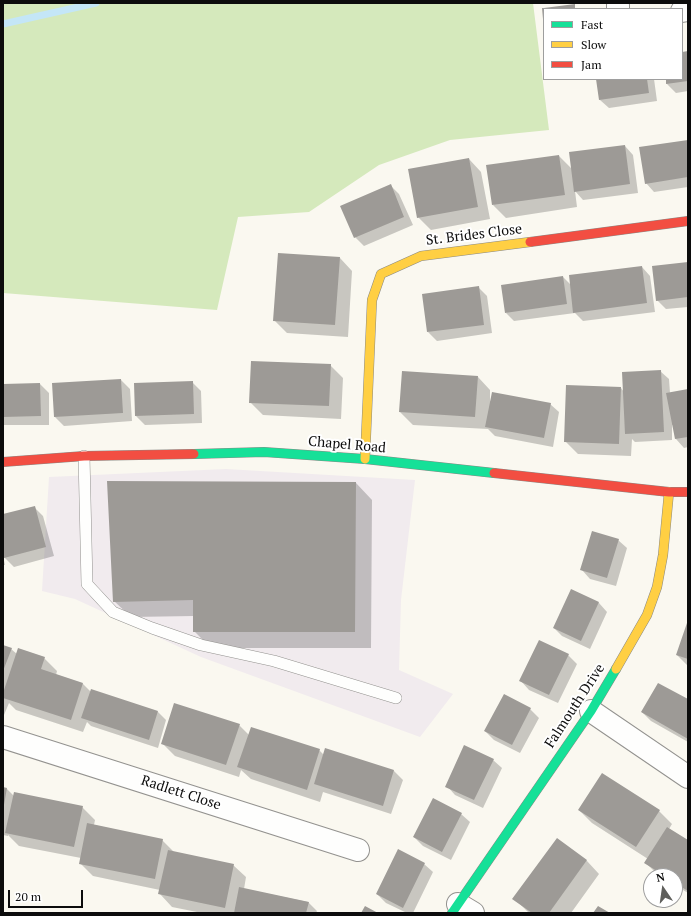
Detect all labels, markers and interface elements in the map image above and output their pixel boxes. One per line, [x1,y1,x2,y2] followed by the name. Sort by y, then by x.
[543,8,683,80] legend
[581,17,603,32] text: Fast
[581,37,606,52] text: Slow
[581,57,602,72] text: Jam
[425,221,523,249] street label: St. Brides Close
[307,433,387,457] street label: Chapel Road
[542,661,608,751] street label: Falmouth Drive
[139,772,223,814] street label: Radlett Close
[643,868,683,908] north arrow
[655,870,666,885] text: N
[10,882,85,908] scale bar
[15,889,41,904] text: 20 m

